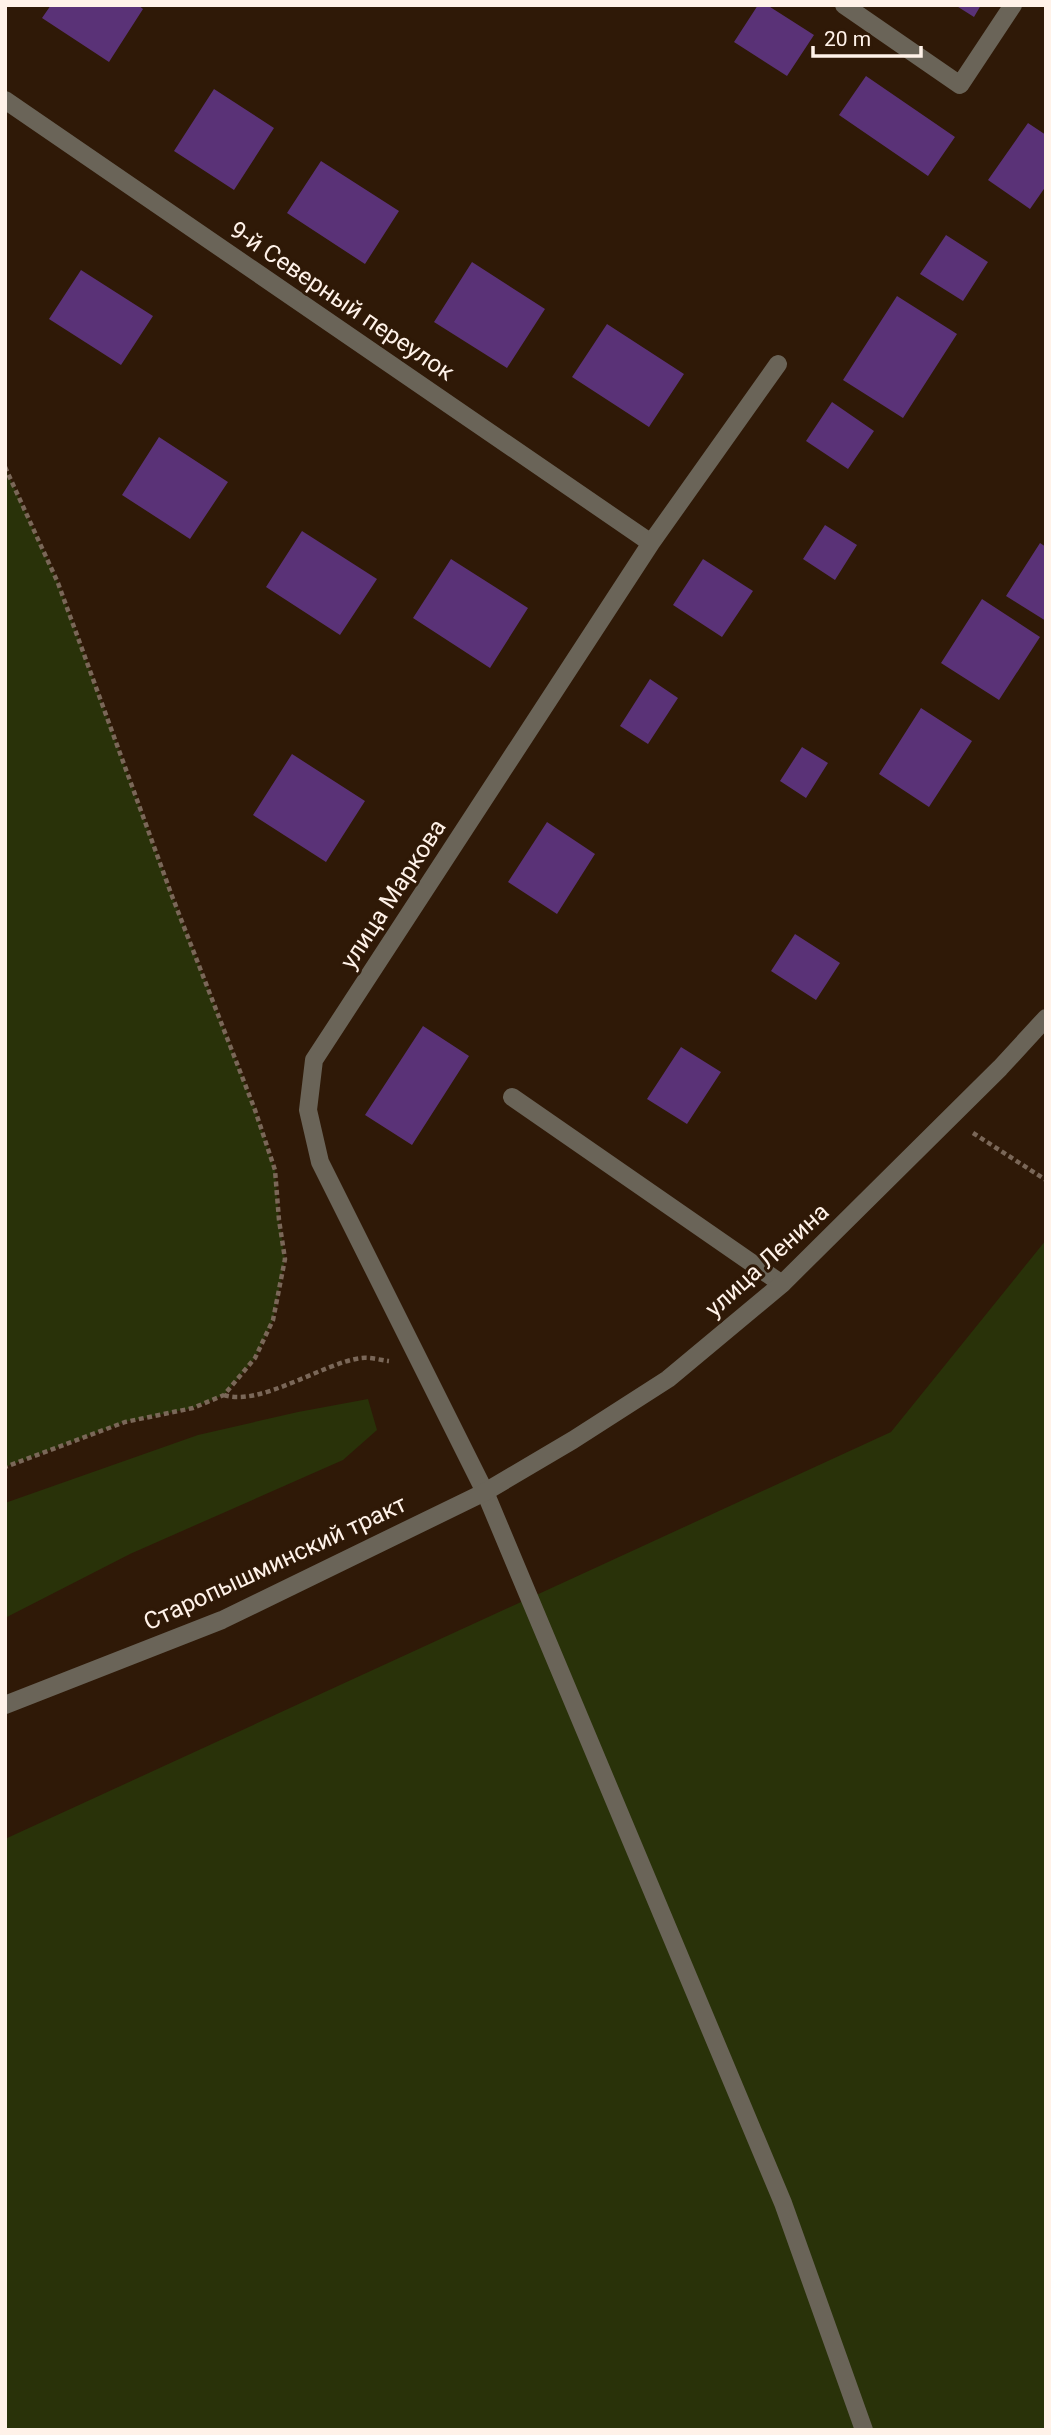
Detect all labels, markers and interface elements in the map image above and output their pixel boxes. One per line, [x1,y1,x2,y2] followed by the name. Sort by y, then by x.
[813,14,922,58] scale bar
[824,27,871,51] text: 20 m
[225,215,459,387] street label: 9-й Северный переулок
[334,814,452,974] street label: улица Маркова
[700,1197,834,1323] street label: улица Ленина
[139,1490,411,1636] street label: Старопышминский тракт

